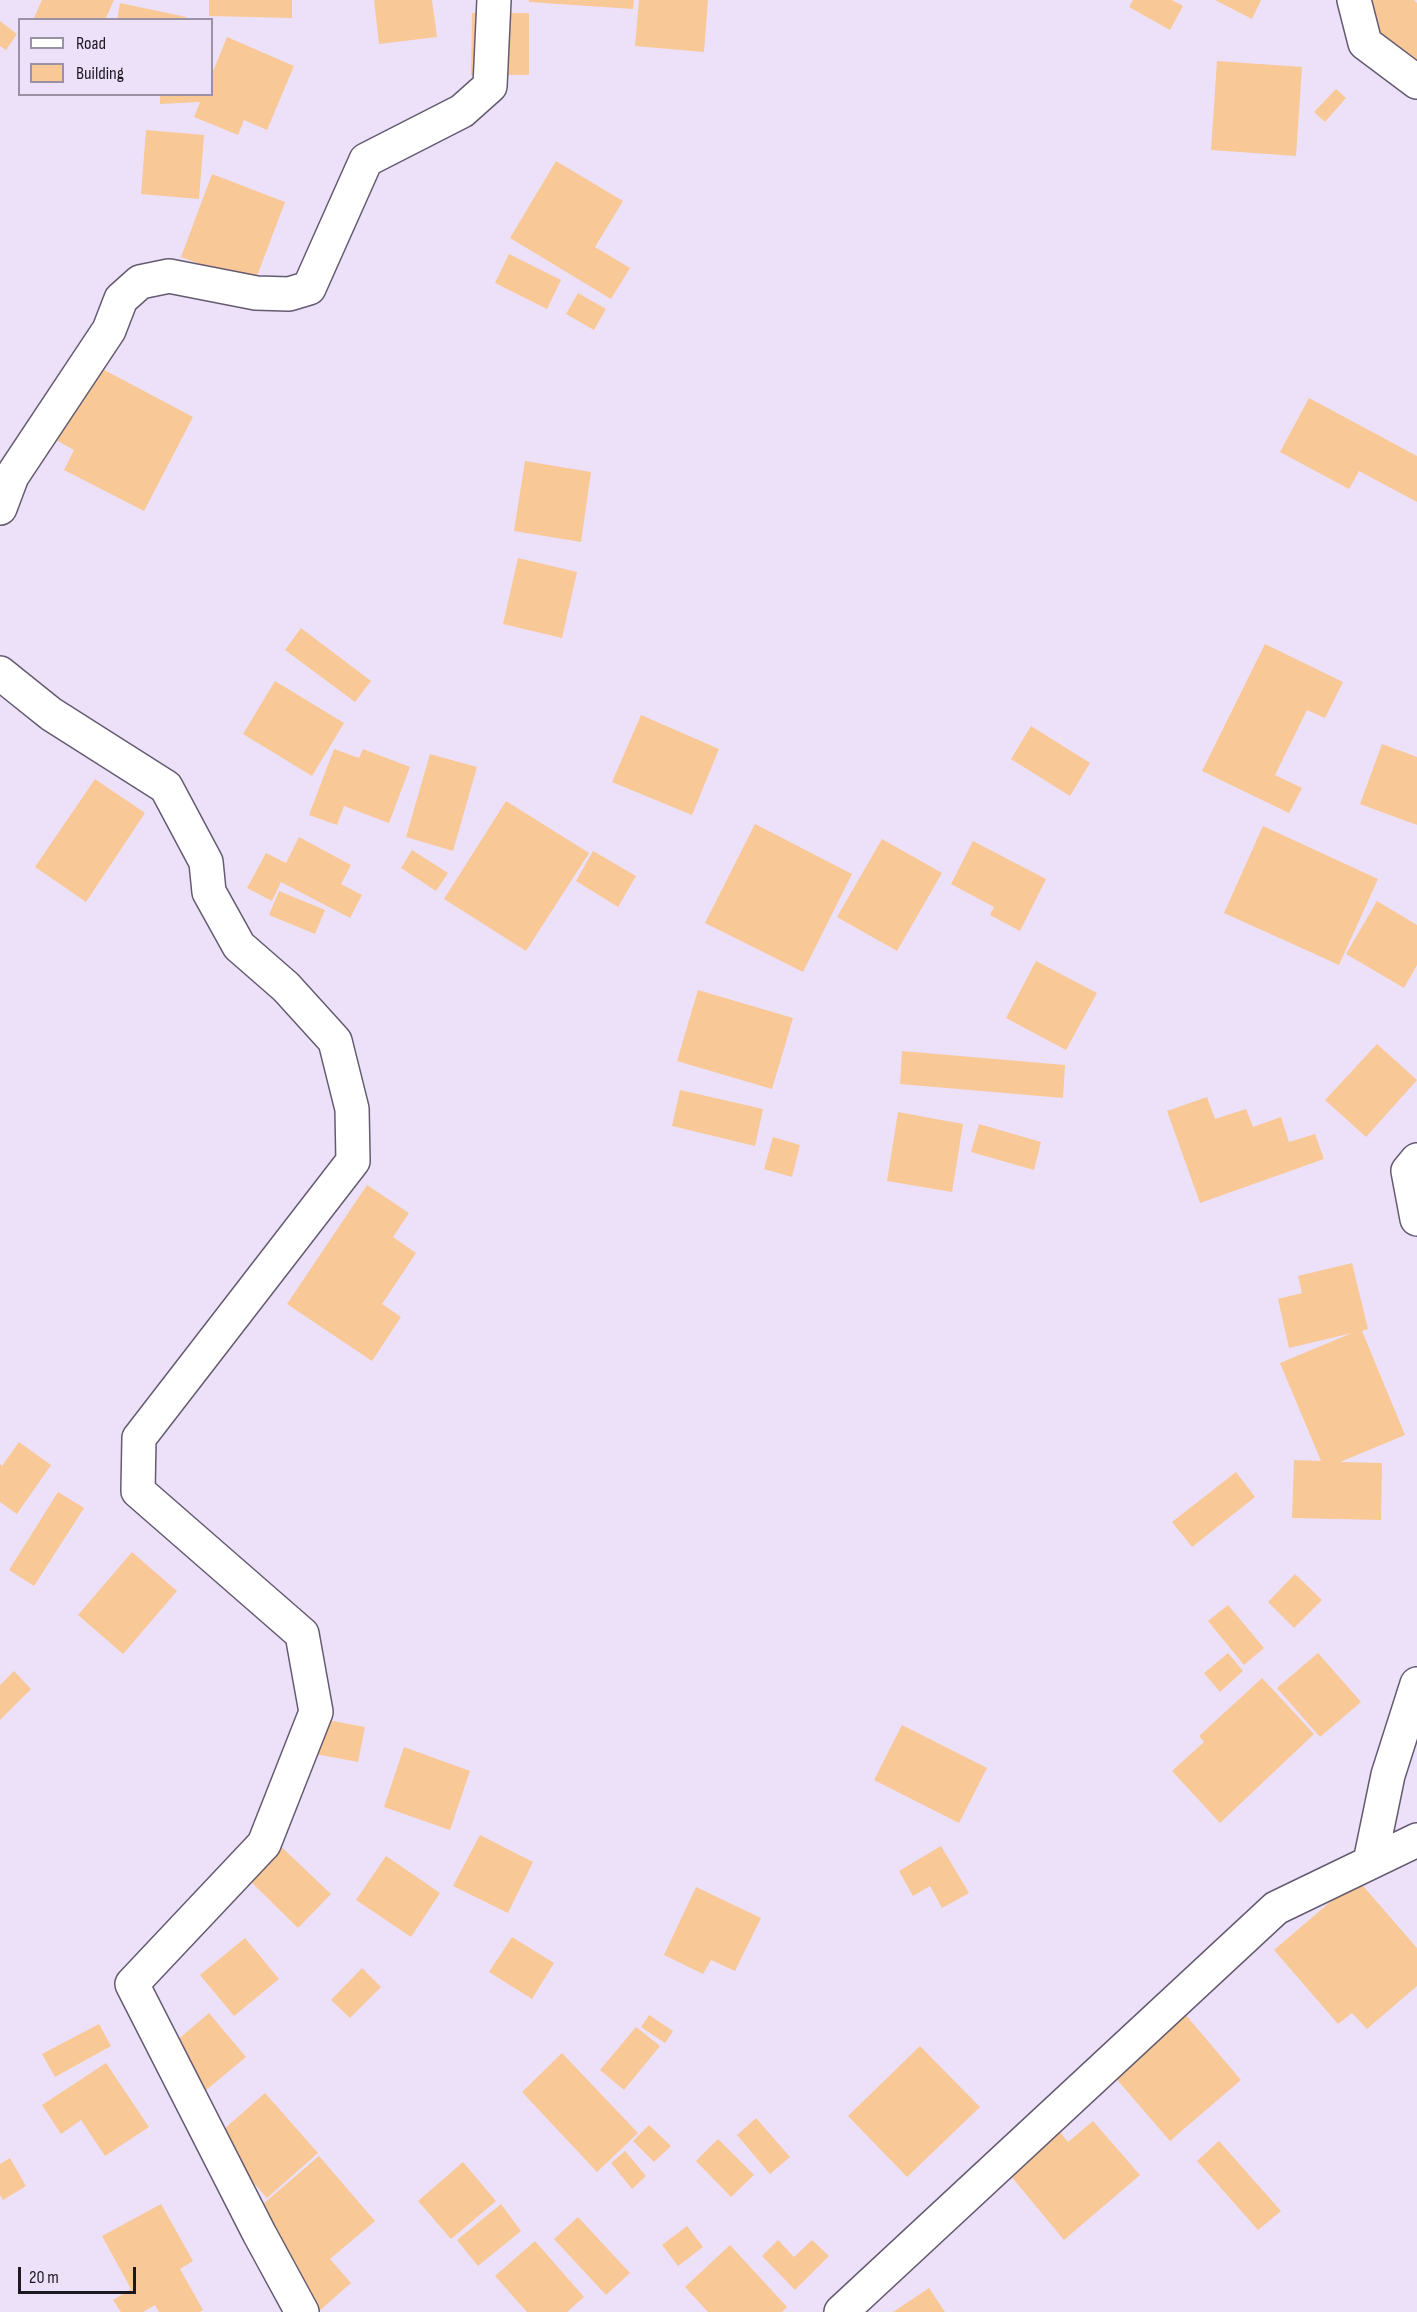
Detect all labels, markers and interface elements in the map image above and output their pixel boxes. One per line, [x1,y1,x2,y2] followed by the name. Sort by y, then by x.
[18,18,213,96] legend
[76,33,106,54] text: Road
[76,63,124,84] text: Building
[21,2255,140,2293] scale bar
[29,2267,59,2288] text: 20 m

